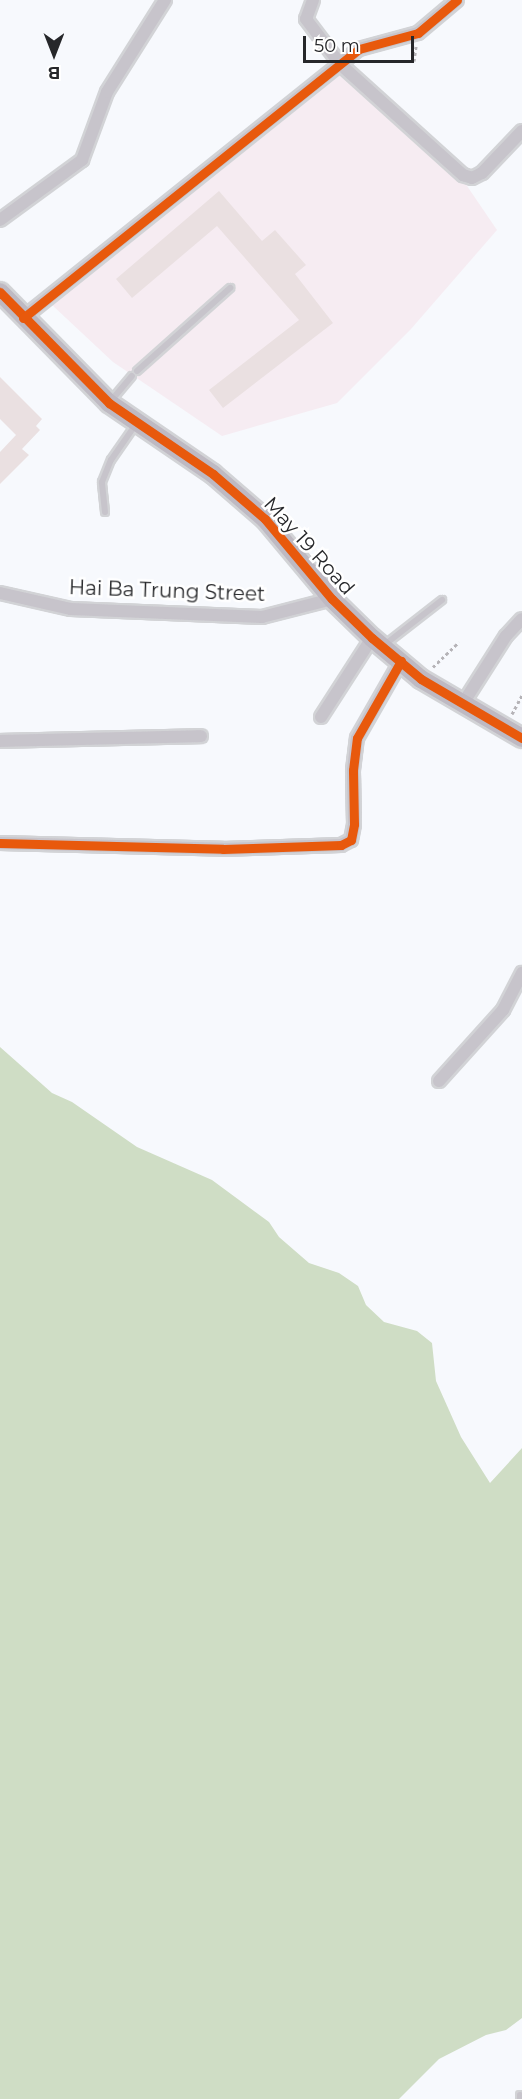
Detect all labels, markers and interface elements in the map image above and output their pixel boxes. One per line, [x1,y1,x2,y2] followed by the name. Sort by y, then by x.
[24,24,84,84] north arrow
[306,24,417,62] scale bar
[314,35,360,57] text: 50 m
[48,63,60,82] text: B
[259,492,359,600] street label: May 19 Road
[68,576,266,606] street label: Hai Ba Trung Street

